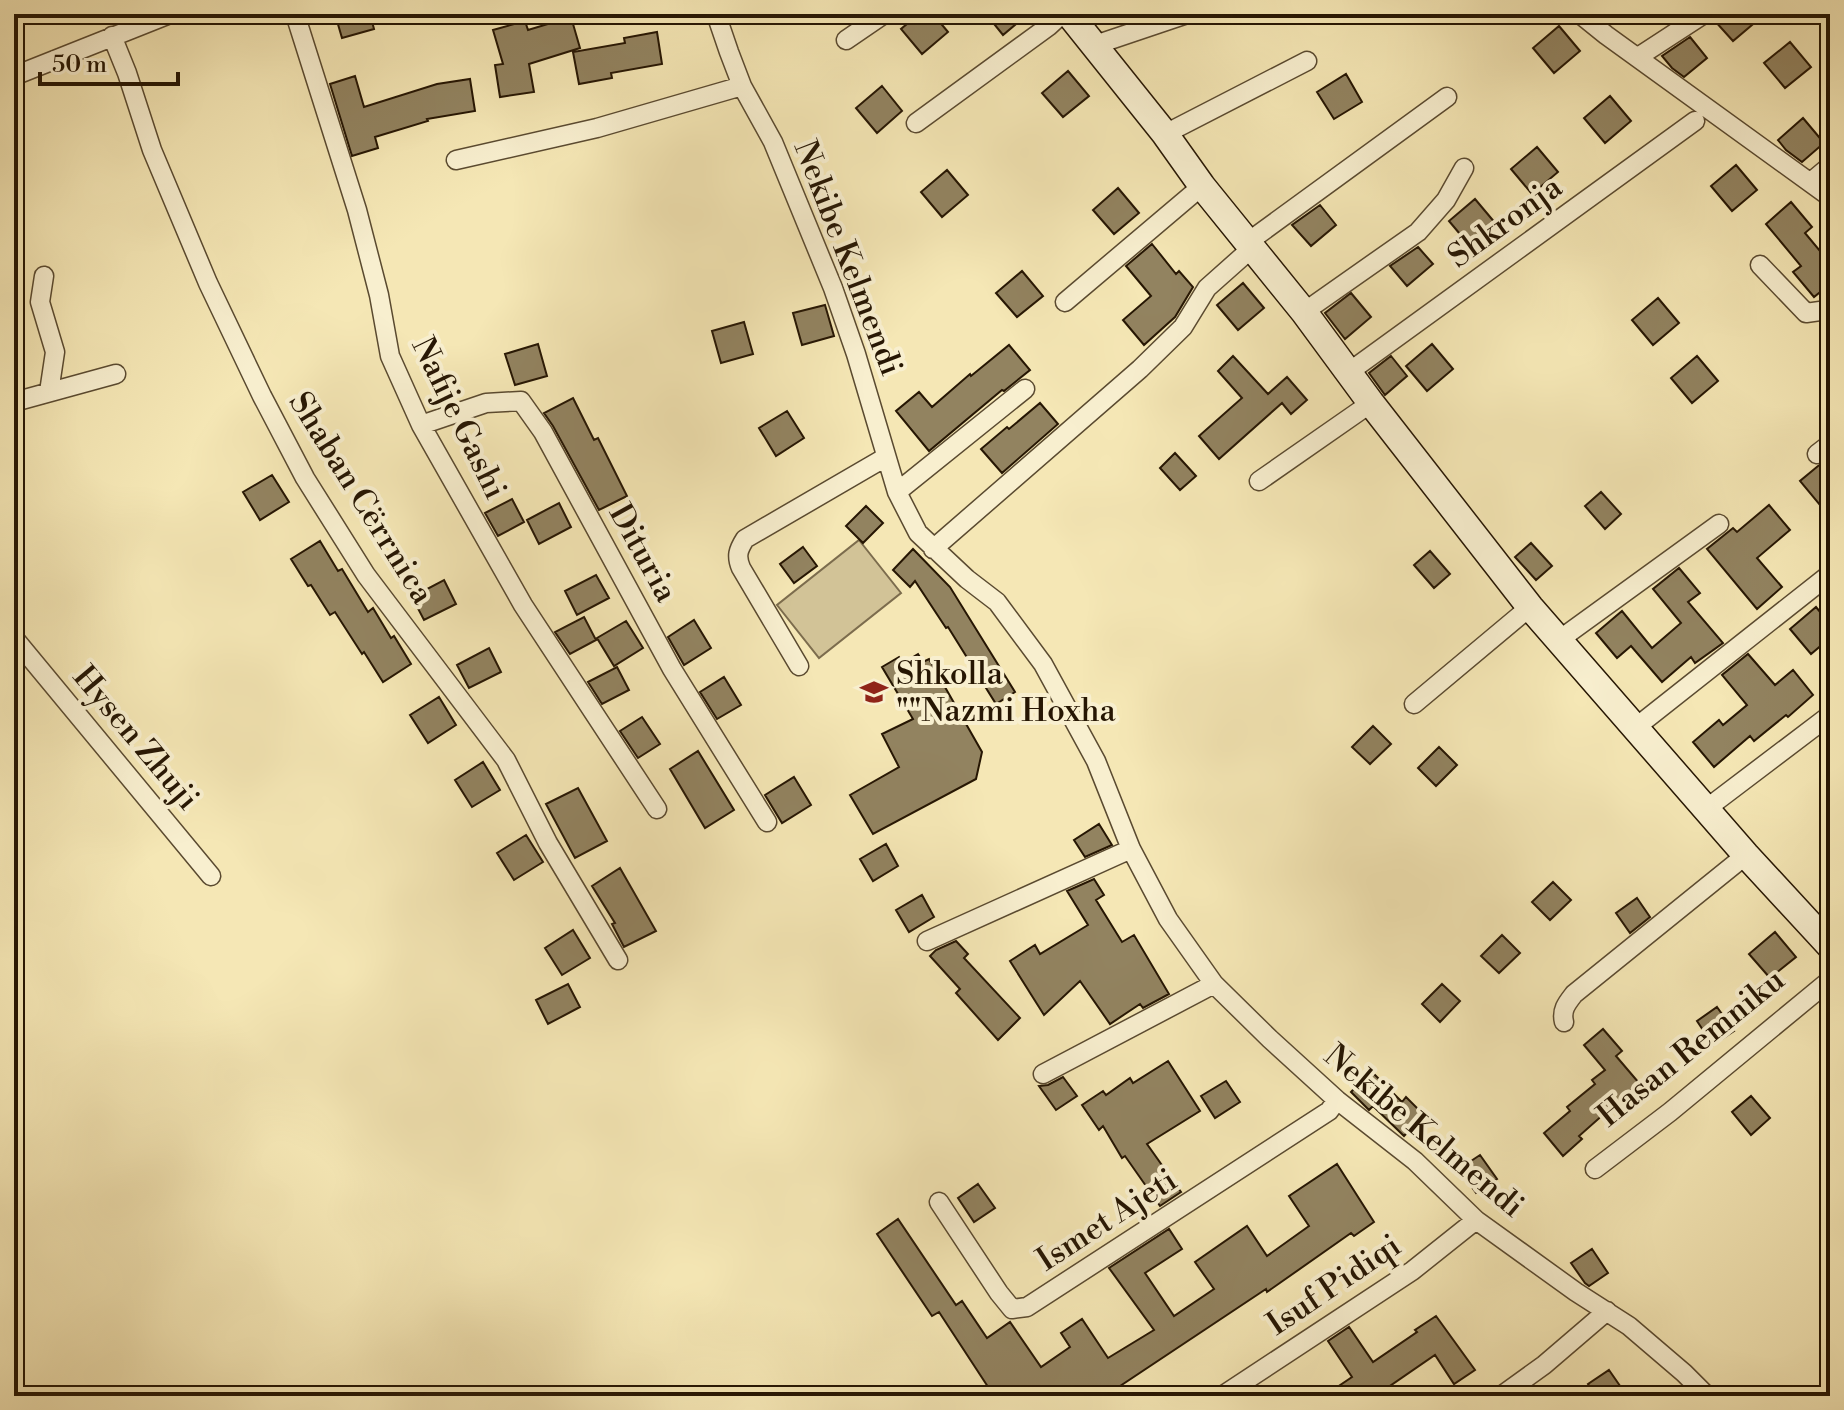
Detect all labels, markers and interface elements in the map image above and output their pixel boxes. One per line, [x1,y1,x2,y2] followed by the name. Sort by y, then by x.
[40,36,178,86] scale bar
[52,50,107,80] text: 50 m
[785,135,911,381] street label: Nekibe Kelmendi
[1440,167,1571,277] street label: Shkronja
[403,330,515,506] street label: Nafije Gashi
[280,385,443,612] street label: Shaban Cërrnica
[600,497,687,610] street label: Dituria
[896,654,1117,731] place label: Shkolla ""Nazmi Hoxha
[64,658,208,818] street label: Hysen Zhuji
[859,677,889,707] school or university icon: Shkolla ""Nazmi Hoxha
[1589,960,1793,1136] street label: Hasan Remniku
[1316,1036,1532,1226] street label: Nekibe Kelmendi
[1030,1160,1184,1280] street label: Ismet Ajeti
[1259,1226,1409,1344] street label: Isuf Pidiqi

